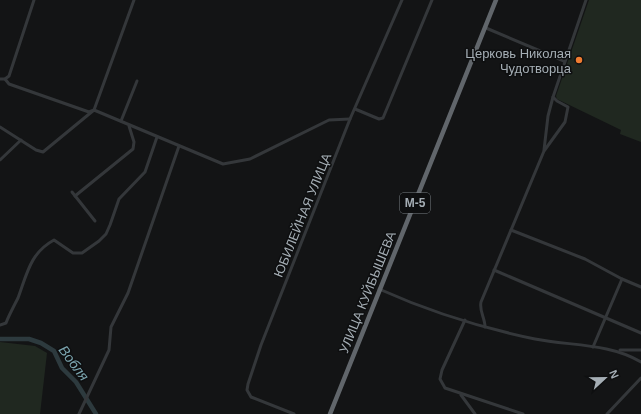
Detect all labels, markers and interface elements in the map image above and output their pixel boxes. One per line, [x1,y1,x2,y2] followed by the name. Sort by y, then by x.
[465,46,572,76] place label: Церковь Николая Чудотворца
[574,55,584,65] marker: Церковь Николая Чудотворца
[271,151,334,279] street label: ЮБИЛЕЙНАЯ УЛИЦА
[400,193,430,213] road number: М-5
[336,229,399,355] street label: УЛИЦА КУЙБЫШЕВА
[56,342,93,384] water label: Вобля
[585,358,625,398] north arrow
[607,368,621,380] text: N

